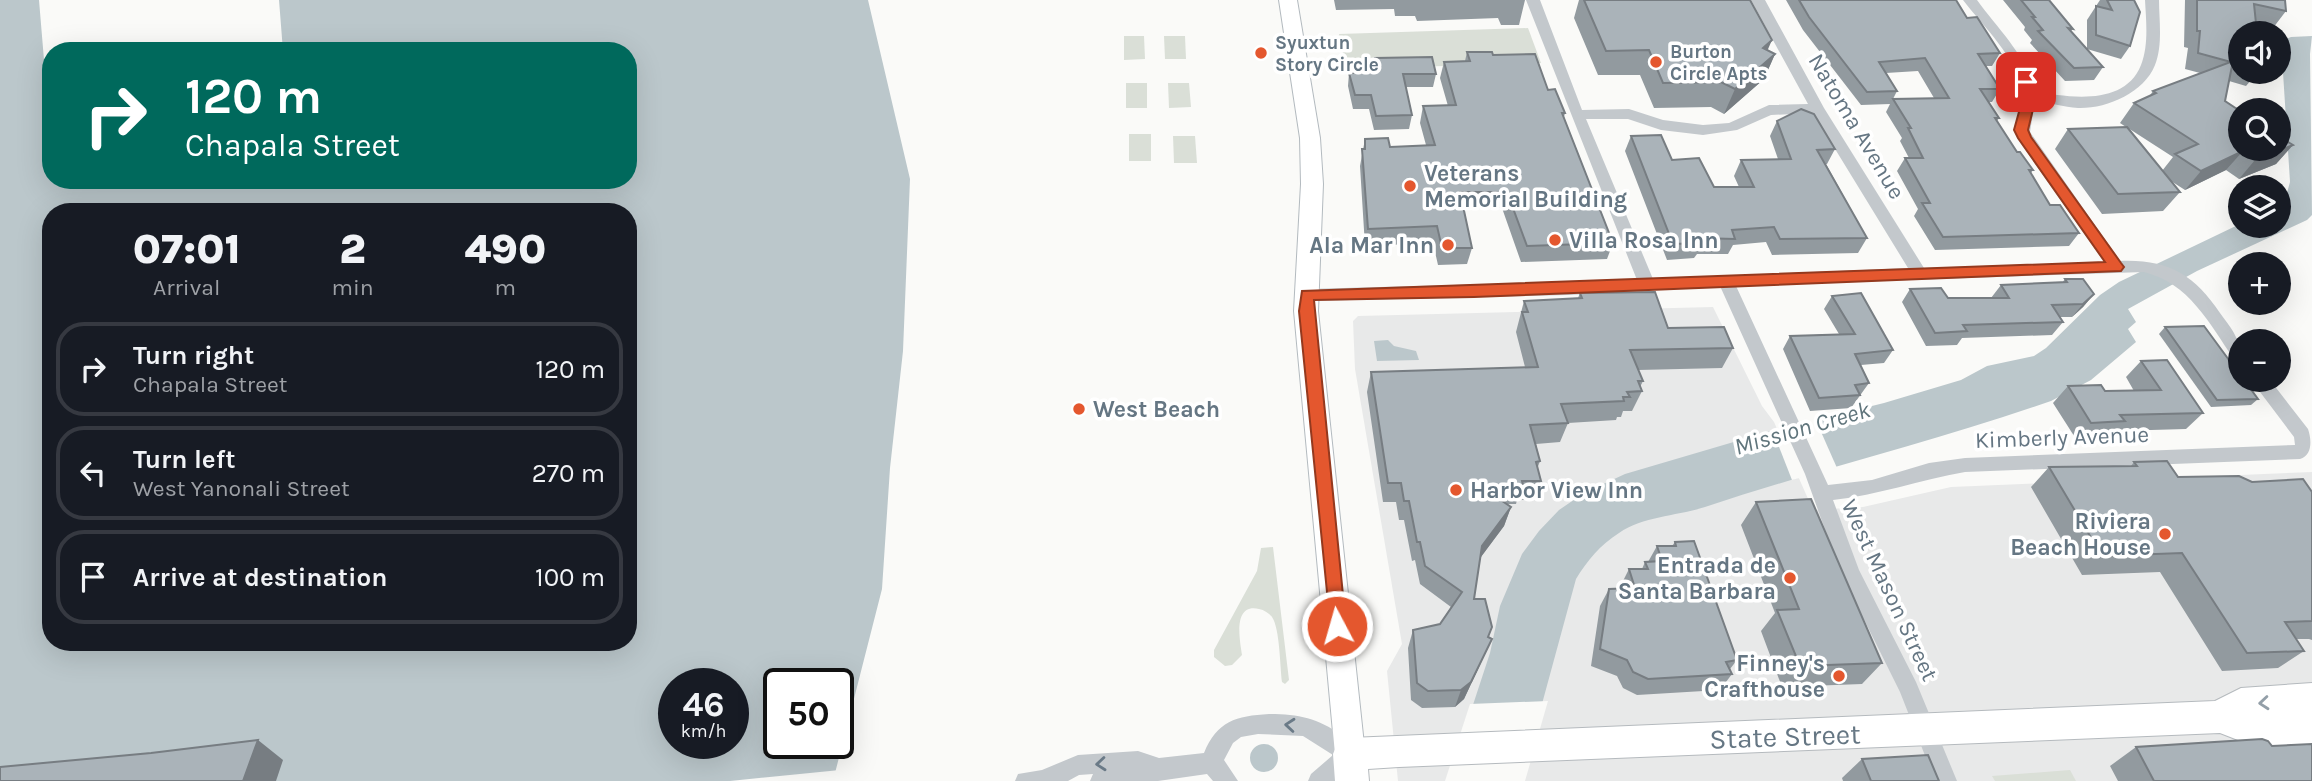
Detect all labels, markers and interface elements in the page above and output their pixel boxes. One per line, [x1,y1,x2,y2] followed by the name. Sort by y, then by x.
[2228,21,2291,392] map controls
[2228,21,2291,84] button: sound
[1275,32,1379,76] place label: Syuxtun Story Circle
[1670,41,1767,85] place label: Burton Circle Apts
[1253,45,1269,61] marker: Syuxtun Story Circle
[1803,49,1911,204] street label: Natoma Avenue
[1996,52,2056,112] pin
[1648,54,1664,70] marker: Burton Circle Apts
[2007,63,2045,101] icon: arrive
[185,68,322,125] text: 120 m
[70,70,161,161] icon: right
[2228,98,2291,161] button: search
[185,127,400,164] text: Chapala Street
[1424,160,1627,213] place label: Veterans Memorial Building
[2228,175,2291,238] button: layers
[1402,178,1418,194] marker: Veterans Memorial Building
[133,224,241,274] text: 07:01
[339,224,366,274] text: 2
[464,224,546,274] text: 490
[1569,227,1719,254] place label: Villa Rosa Inn
[1309,232,1434,259] place label: Ala Mar Inn
[1547,232,1563,248] marker: Villa Rosa Inn
[1440,237,1456,253] marker: Ala Mar Inn
[2228,252,2291,315] button: +
[153,274,220,301] text: Arrival
[331,274,374,301] text: min
[495,274,516,301] text: m
[2228,329,2291,392] button: −
[133,340,254,371] text: Turn right
[74,350,112,388] icon: right
[535,354,605,385] text: 120 m
[133,371,287,398] text: Chapala Street
[1731,395,1874,461] water label: Mission Creek
[1093,396,1220,423] place label: West Beach
[1071,401,1087,417] marker: West Beach
[1974,421,2150,454] street label: Kimberly Avenue
[133,444,235,475] text: Turn left
[74,454,112,492] icon: left
[532,458,605,489] text: 270 m
[133,475,350,502] text: West Yanonali Street
[1470,477,1643,504] place label: Harbor View Inn
[1448,482,1464,498] marker: Harbor View Inn
[1836,495,1944,686] street label: West Mason Street
[2010,508,2151,561] place label: Riviera Beach House
[2157,526,2173,542] marker: Riviera Beach House
[1618,552,1776,605] place label: Entrada de Santa Barbara
[74,558,112,596] icon: arrive
[133,562,387,593] text: Arrive at destination
[535,562,605,593] text: 100 m
[1782,570,1798,586] marker: Entrada de Santa Barbara
[1300,589,1374,663] position arrow
[1704,650,1825,703] place label: Finney's Crafthouse
[763,668,854,759] speed limit sign: 50
[1831,668,1847,684] marker: Finney's Crafthouse
[682,684,725,725] text: 46
[2259,695,2270,710] one-way arrow
[1709,717,1861,756] street label: State Street
[1284,718,1295,733] one-way arrow
[681,720,726,742] text: km/h
[1095,756,1106,771] one-way arrow

